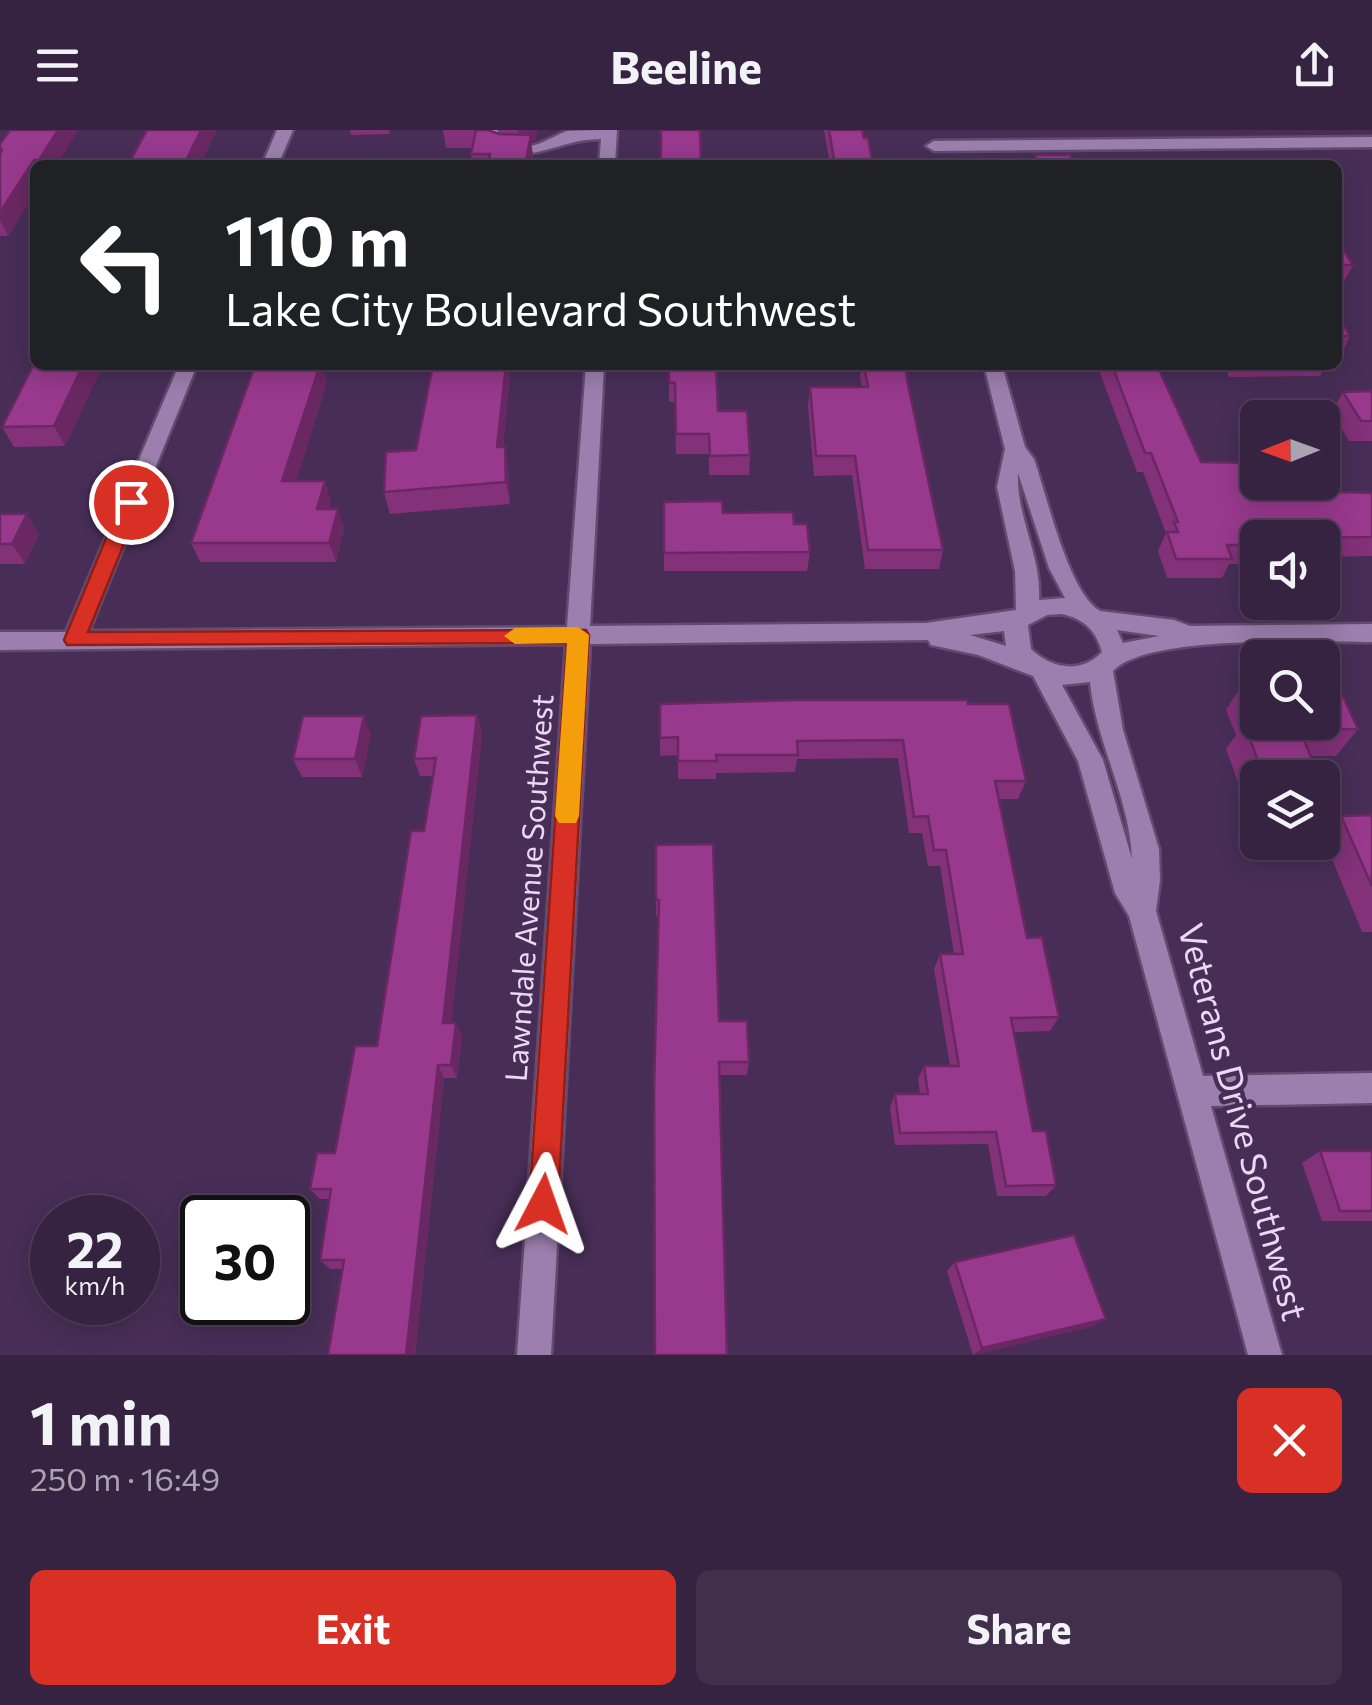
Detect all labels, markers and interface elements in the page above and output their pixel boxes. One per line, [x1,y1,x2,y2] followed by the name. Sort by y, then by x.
[30,38,85,93] icon: menu
[610,38,762,93] text: Beeline
[1287,38,1342,93] icon: share
[225,195,409,280] text: 110 m
[60,200,190,330] icon: left
[225,280,856,335] text: Lake City Boulevard Southwest
[1240,400,1340,500] north arrow
[1240,400,1340,860] map controls
[89,460,174,545] pin
[104,475,159,530] icon: arrive
[1240,520,1340,620] button: sound
[1240,640,1340,740] button: search
[496,693,560,1083] street label: Lawndale Avenue Southwest
[1240,760,1340,860] button: layers
[1171,918,1318,1325] street label: Veterans Drive Southwest
[491,1152,595,1256] position arrow
[180,1195,310,1325] speed limit sign: 30
[67,1217,123,1278] text: 22
[65,1270,125,1300] text: km/h
[30,1384,172,1457] text: 1 min
[1237,1388,1342,1493] button: close
[30,1458,220,1498] text: 250 m · 16:49
[30,1570,676,1685] button: Exit
[696,1570,1342,1685] button: Share

